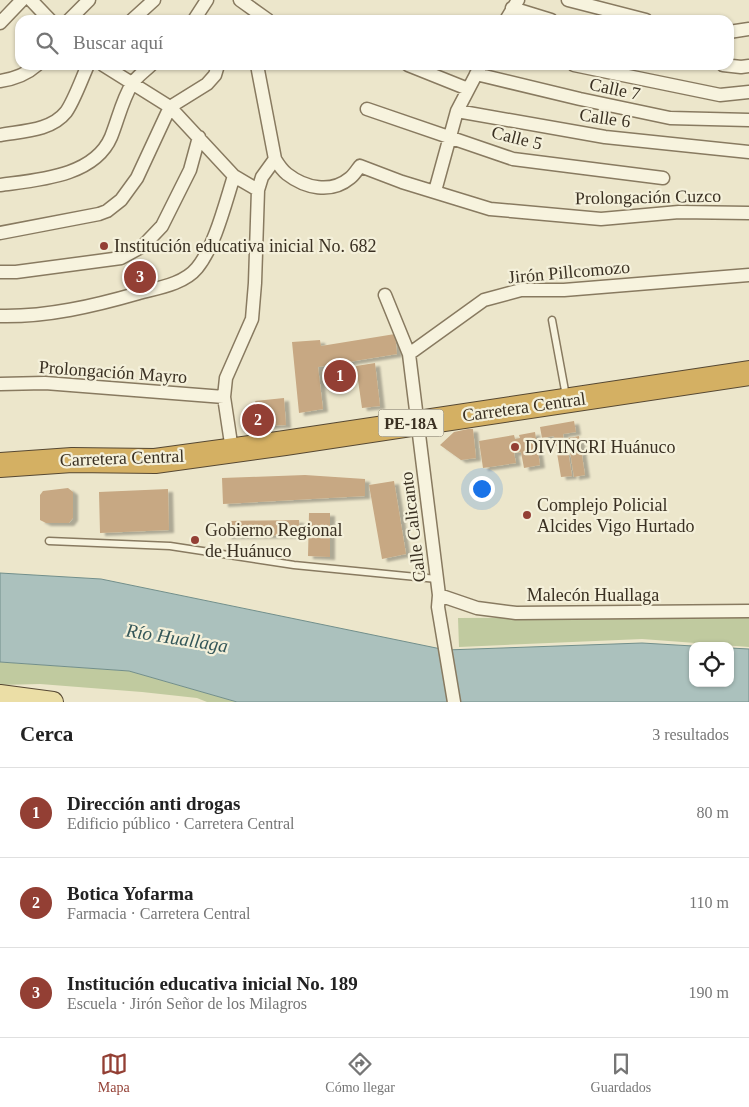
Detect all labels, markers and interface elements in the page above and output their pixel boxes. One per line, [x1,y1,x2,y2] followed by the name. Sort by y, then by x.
[15,15,734,70] search box
[33,29,61,57] icon: search
[73,32,163,53] text: Buscar aquí
[588,74,642,104] street label: Calle 7
[578,105,632,131] street label: Calle 6
[490,122,544,154] street label: Calle 5
[575,186,721,208] street label: Prolongación Cuzco
[114,236,376,256] place label: Institución educativa inicial No. 682
[98,240,110,252] marker: Institución educativa inicial No. 682
[507,257,631,287] street label: Jirón Pillcomozo
[124,258,156,296] pin: 3
[38,357,188,387] street label: Prolongación Mayro
[324,357,356,395] pin: 1
[461,388,587,426] street label: Carretera Central
[242,401,274,439] pin: 2
[378,409,444,436] road number: PE-18A
[525,437,675,457] place label: DIVINCRI Huánuco
[509,441,521,453] marker: DIVINCRI Huánuco
[59,446,185,470] street label: Carretera Central
[396,470,430,584] street label: Calle Calicanto
[469,476,495,502] your location
[537,495,695,536] place label: Complejo Policial Alcides Vigo Hurtado
[521,509,533,521] marker: Complejo Policial Alcides Vigo Hurtado
[205,520,342,561] place label: Gobierno Regional de Huánuco
[189,534,201,546] marker: Gobierno Regional de Huánuco
[527,585,659,605] street label: Malecón Huallaga
[124,619,229,656] water label: Río Huallaga
[689,642,734,687] map controls
[689,642,734,687] button: locate
[20,722,73,746] text: Cerca
[652,726,729,743] text: 3 resultados
[67,793,240,814] text: Dirección anti drogas
[32,804,40,821] text: 1
[697,804,729,821] text: 80 m
[67,815,294,832] text: Edificio público · Carretera Central
[67,883,193,904] text: Botica Yofarma
[32,894,40,911] text: 2
[689,894,729,911] text: 110 m
[67,905,250,922] text: Farmacia · Carretera Central
[67,973,358,994] text: Institución educativa inicial No. 189
[32,984,40,1001] text: 3
[689,984,729,1001] text: 190 m
[67,995,307,1012] text: Escuela · Jirón Señor de los Milagros
[98,1050,130,1096] tab: Mapa
[325,1050,395,1096] tab: Cómo llegar
[591,1050,651,1096] tab: Guardados

